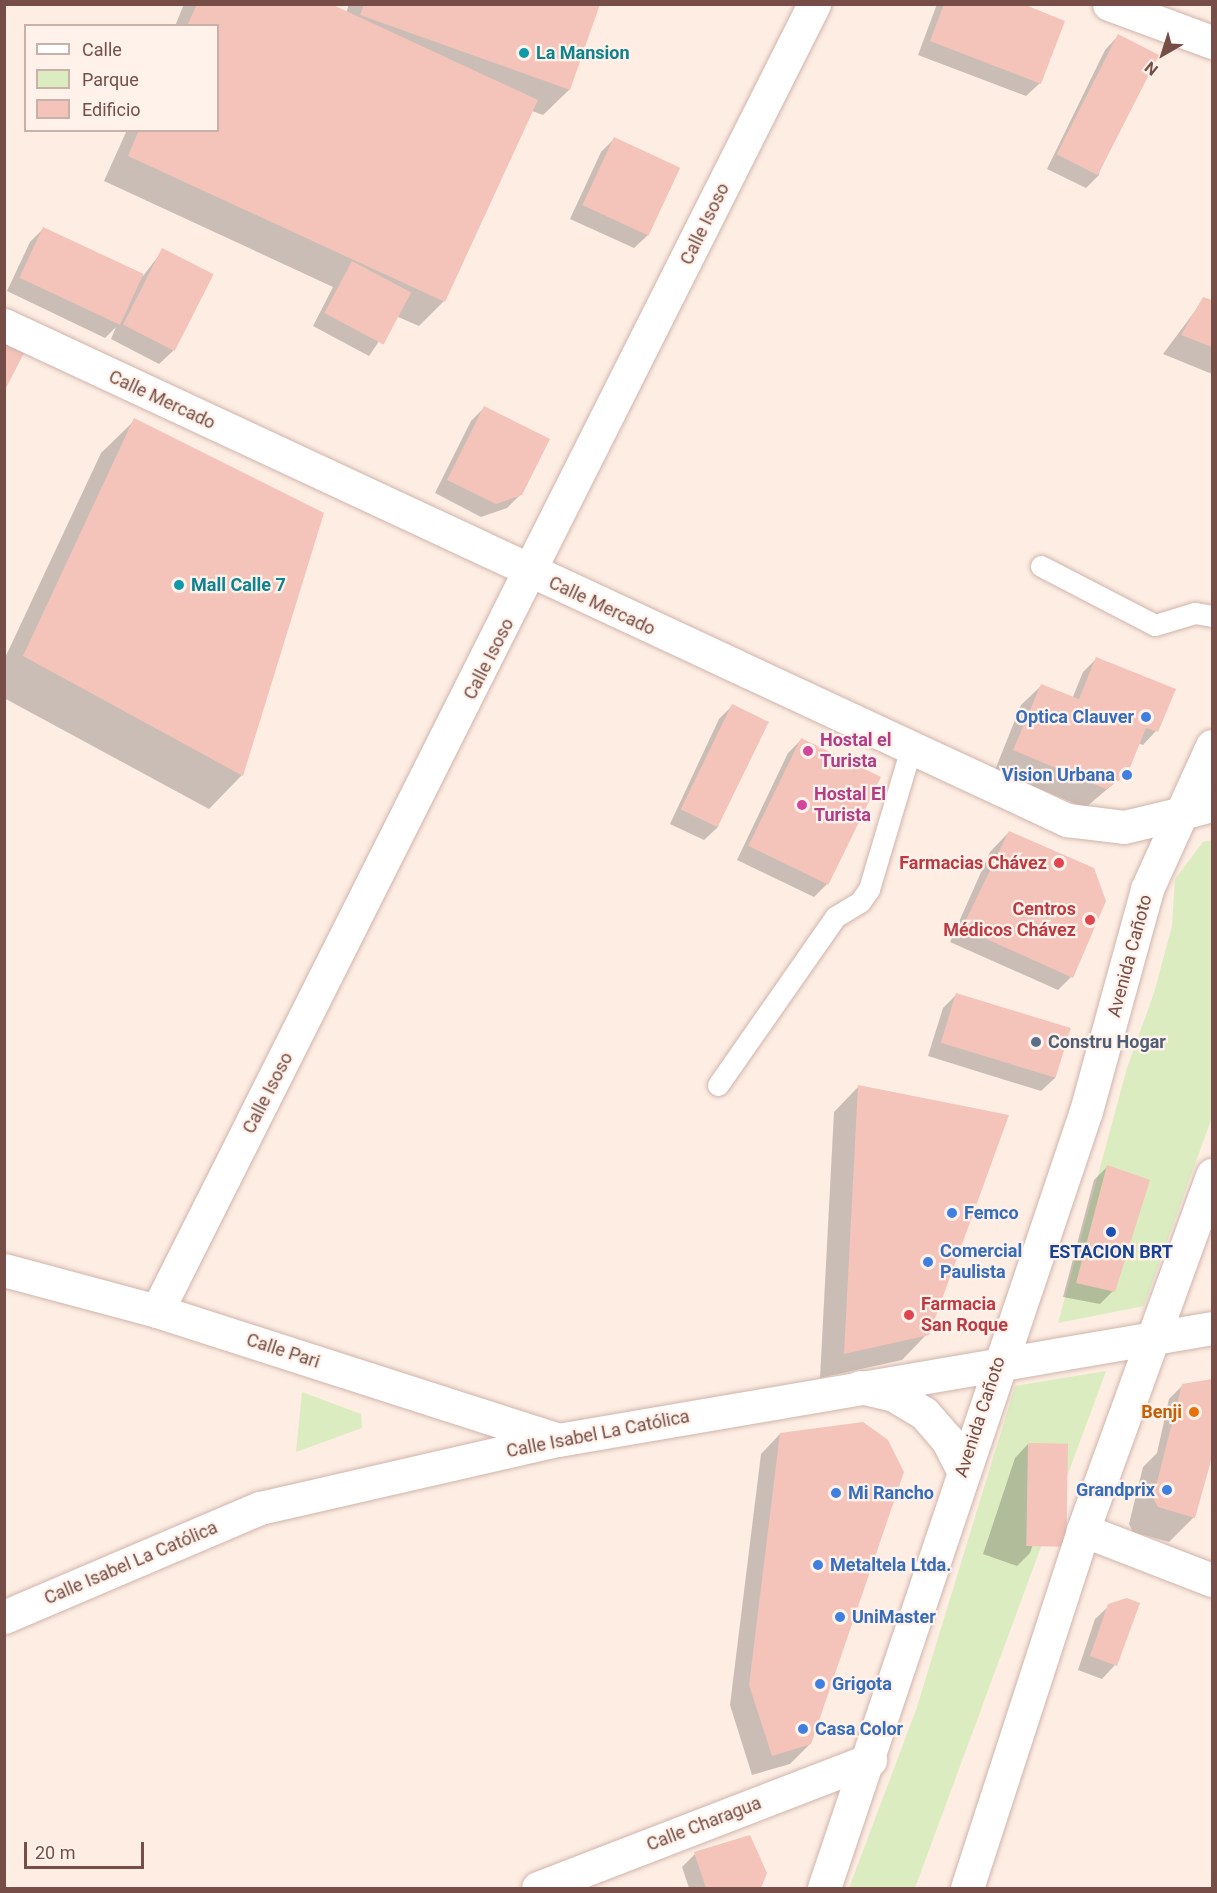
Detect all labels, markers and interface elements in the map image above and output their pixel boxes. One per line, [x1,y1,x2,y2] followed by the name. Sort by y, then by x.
[24,24,219,132] legend
[1133,24,1193,84] north arrow
[82,39,122,60] text: Calle
[536,42,630,64] place label: La Mansion
[517,46,531,60] marker: La Mansion
[1141,57,1162,79] text: N
[82,69,139,90] text: Parque
[82,99,141,120] text: Edificio
[676,180,734,268] street label: Calle Isoso
[105,366,219,434] street label: Calle Mercado
[545,572,659,640] street label: Calle Mercado
[191,574,286,596] place label: Mall Calle 7
[172,578,186,592] marker: Mall Calle 7
[459,615,519,703] street label: Calle Isoso
[1016,706,1134,728] place label: Optica Clauver
[1139,710,1153,724] marker: Optica Clauver
[820,730,892,772] place label: Hostal el Turista
[801,744,815,758] marker: Hostal el Turista
[1002,764,1115,786] place label: Vision Urbana
[1120,768,1134,782] marker: Vision Urbana
[814,784,886,826] place label: Hostal El Turista
[795,798,809,812] marker: Hostal El Turista
[899,852,1047,874] place label: Farmacias Chávez
[1052,856,1066,870] marker: Farmacias Chávez
[1103,892,1157,1020] street label: Avenida Cañoto
[943,899,1076,942] place label: Centros Médicos Chávez
[1081,911,1099,929] marker: Centros Médicos Chávez
[1048,1031,1166,1053] place label: Constru Hogar
[1029,1035,1043,1049] marker: Constru Hogar
[238,1049,298,1137] street label: Calle Isoso
[964,1202,1019,1224] place label: Femco
[945,1206,959,1220] marker: Femco
[1104,1225,1118,1239] marker: ESTACION BRT
[940,1241,1022,1284] place label: Comercial Paulista
[1049,1241,1173,1263] place label: ESTACION BRT
[921,1255,935,1269] marker: Comercial Paulista
[921,1294,1008,1336] place label: Farmacia San Roque
[902,1308,916,1322] marker: Farmacia San Roque
[244,1329,322,1373] street label: Calle Pari
[950,1354,1010,1480] street label: Avenida Cañoto
[1141,1401,1182,1423] place label: Benji
[1187,1405,1201,1419] marker: Benji
[505,1406,691,1462] street label: Calle Isabel La Católica
[1076,1479,1155,1501] place label: Grandprix
[848,1482,934,1504] place label: Mi Rancho
[1160,1483,1174,1497] marker: Grandprix
[829,1486,843,1500] marker: Mi Rancho
[41,1517,221,1609] street label: Calle Isabel La Católica
[830,1554,951,1576] place label: Metaltela Ltda.
[811,1558,825,1572] marker: Metaltela Ltda.
[852,1606,936,1628] place label: UniMaster
[833,1610,847,1624] marker: UniMaster
[832,1673,892,1695] place label: Grigota
[813,1677,827,1691] marker: Grigota
[815,1718,903,1740] place label: Casa Color
[796,1722,810,1736] marker: Casa Color
[644,1792,764,1856] street label: Calle Charagua
[27,1830,147,1868] scale bar
[35,1842,75,1863] text: 20 m

